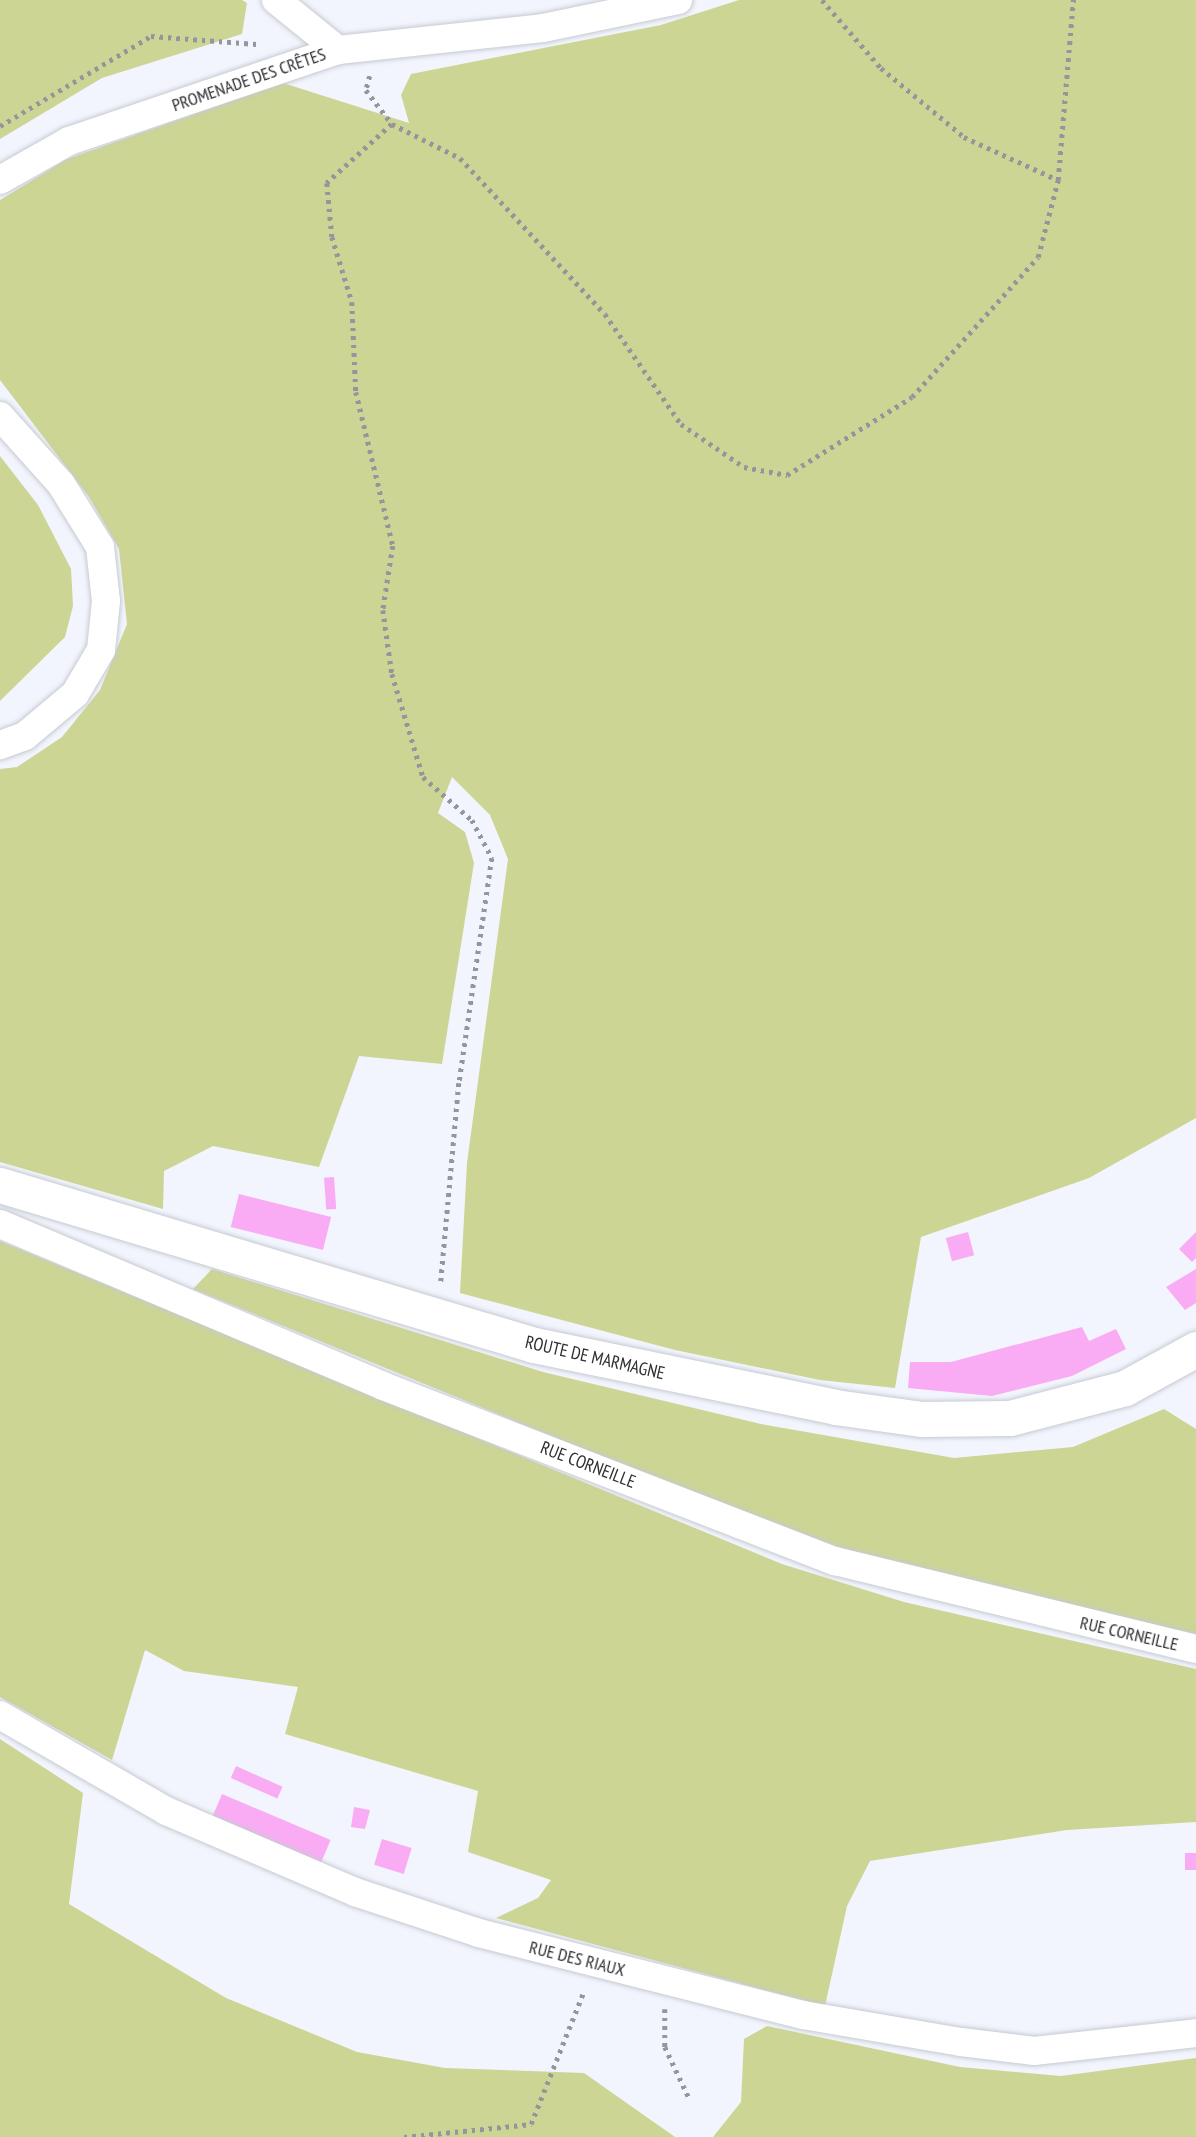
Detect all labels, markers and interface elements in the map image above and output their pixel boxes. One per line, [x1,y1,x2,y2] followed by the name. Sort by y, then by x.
[169,44,329,116] street label: PROMENADE DES CRÊTES
[523,1331,667,1385] street label: ROUTE DE MARMAGNE
[537,1437,639,1493] street label: RUE CORNEILLE
[1078,1612,1180,1656] street label: RUE CORNEILLE
[527,1937,627,1981] street label: RUE DES RIAUX

